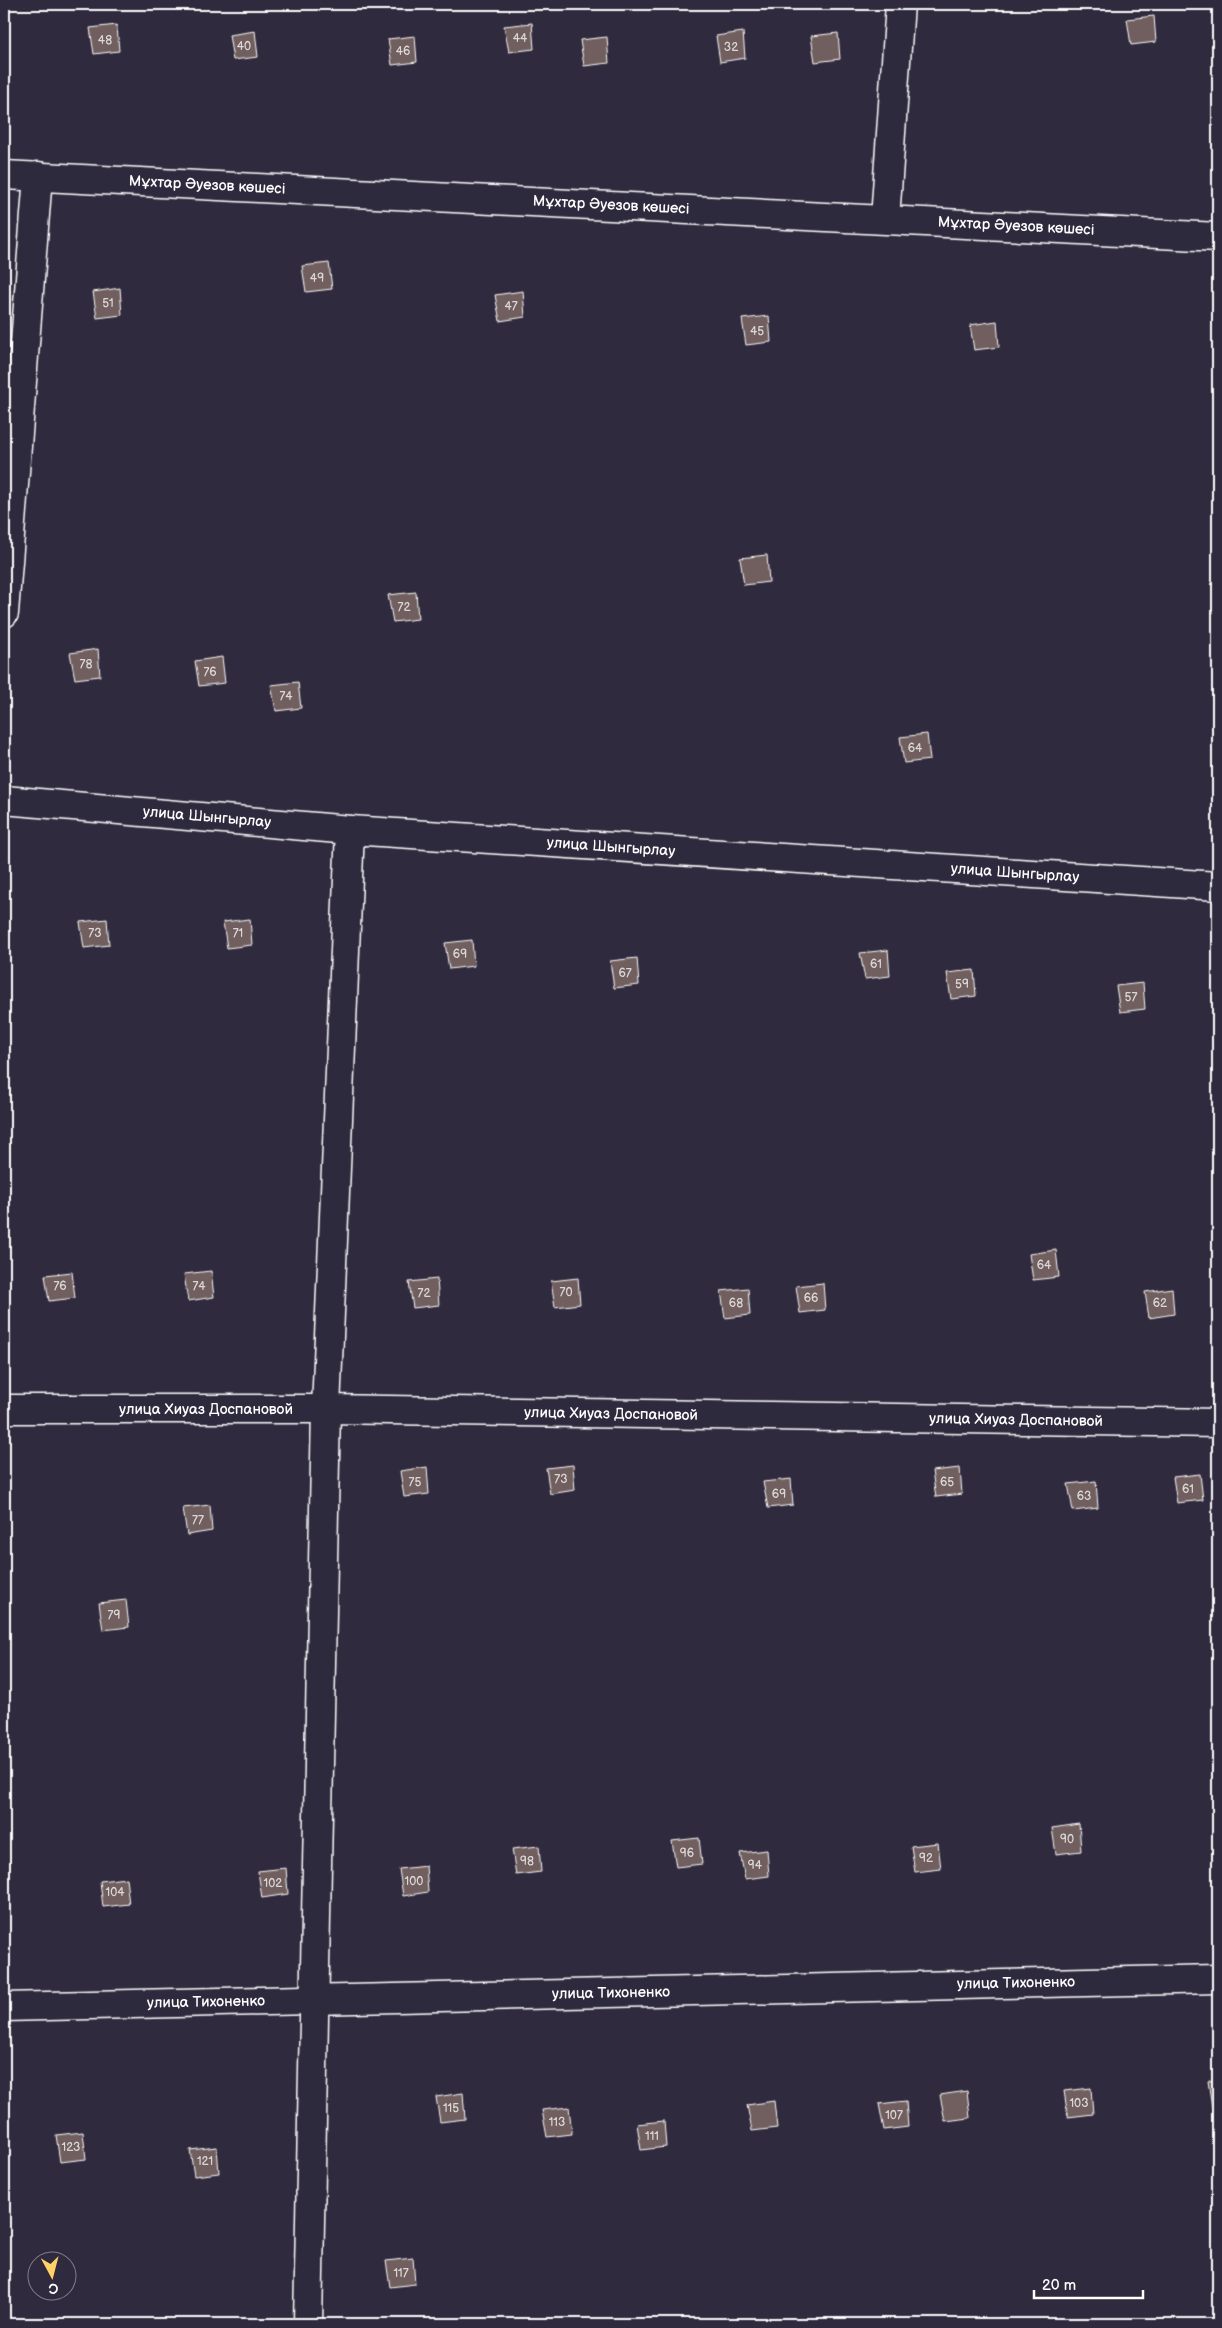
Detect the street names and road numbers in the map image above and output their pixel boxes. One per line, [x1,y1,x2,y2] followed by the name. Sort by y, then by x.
[128,171,286,199] street label: Мұхтар Әуезов көшесі
[532,191,690,219] street label: Мұхтар Әуезов көшесі
[937,212,1095,240] street label: Мұхтар Әуезов көшесі
[142,802,272,832] street label: улица Шынгырлау
[546,833,676,861] street label: улица Шынгырлау
[950,859,1080,887] street label: улица Шынгырлау
[119,1400,293,1419] street label: улица Хиуаз Доспановой
[524,1403,698,1425] street label: улица Хиуаз Доспановой
[929,1409,1103,1431] street label: улица Хиуаз Доспановой
[957,1972,1075,1994] street label: улица Тихоненко
[552,1982,670,2004] street label: улица Тихоненко
[147,1991,265,2013] street label: улица Тихоненко

